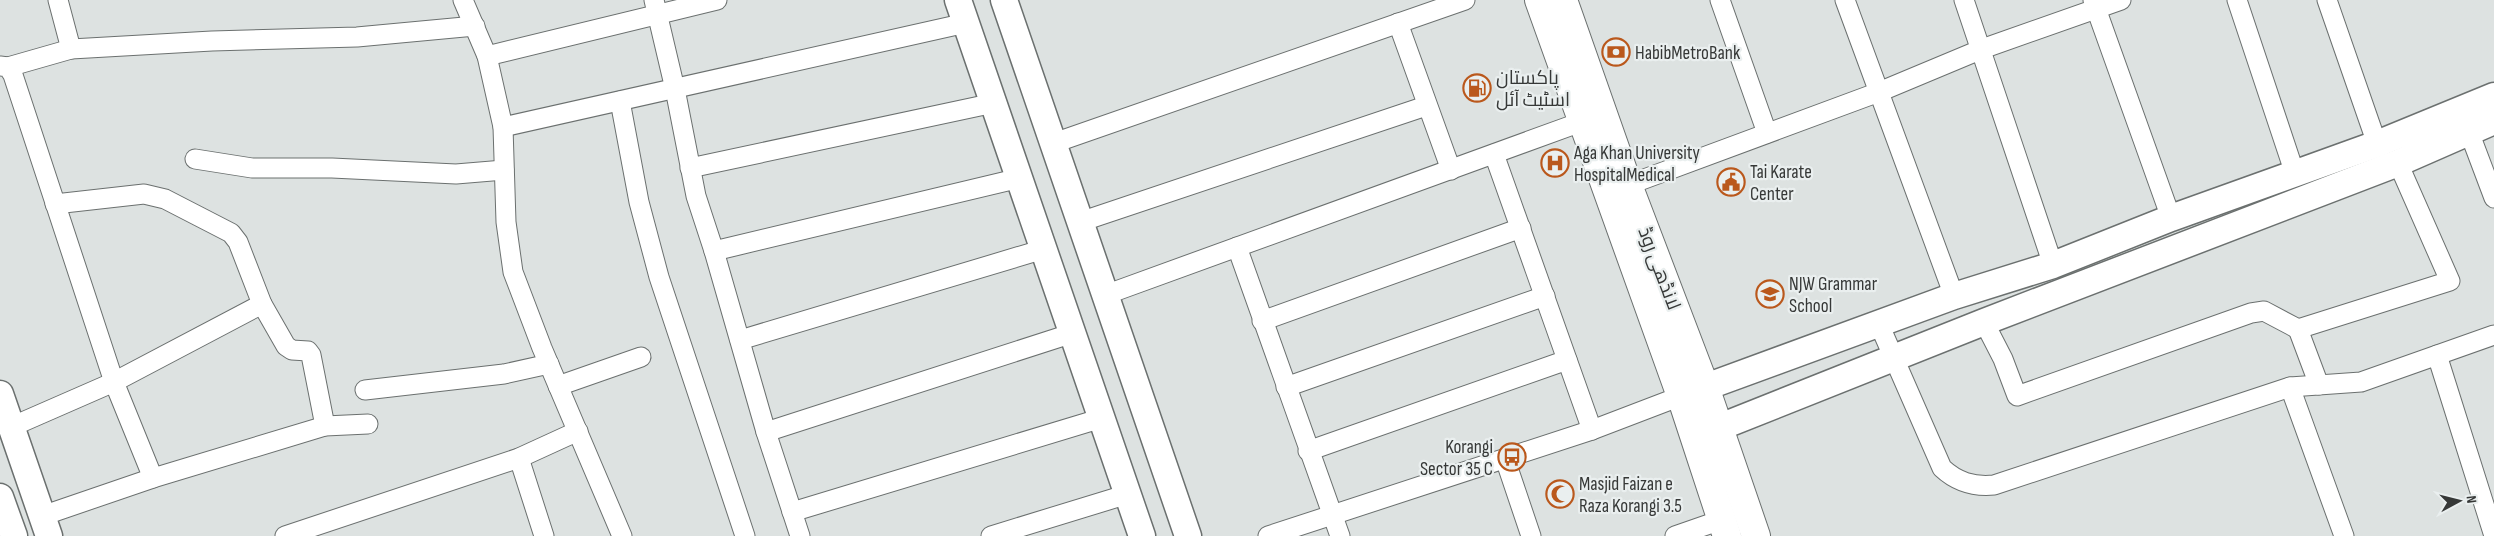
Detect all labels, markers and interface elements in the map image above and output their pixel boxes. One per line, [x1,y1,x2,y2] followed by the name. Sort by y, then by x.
[1601,37,1631,67] bank icon: HabibMetroBank
[1635,42,1741,65] place label: HabibMetroBank
[1496,67,1570,112] place label: پاکستان اسٹیٹ آئل
[1462,73,1492,103] fuel station icon: پاکستان اسٹیٹ آئل
[1573,142,1701,187] place label: Aga Khan University HospitalMedical
[1540,148,1570,178] hospital icon: Aga Khan University HospitalMedical
[1750,161,1812,206] place label: Tai Karate Center
[1716,167,1746,197] public building icon: Tai Karate Center
[1632,224,1685,313] street label: لانڈھی روڈ
[1789,273,1878,318] place label: NJW Grammar School
[1755,279,1785,309] school or university icon: NJW Grammar School
[1420,436,1493,481] place label: Korangi Sector 35 C
[1497,442,1527,472] bus stop icon: Korangi Sector 35 C
[1579,473,1682,518] place label: Masjid Faizan e Raza Korangi 3.5
[2434,476,2484,526] north arrow
[1545,479,1575,509] mosque icon: Masjid Faizan e Raza Korangi 3.5
[2463,495,2480,504] text: N

